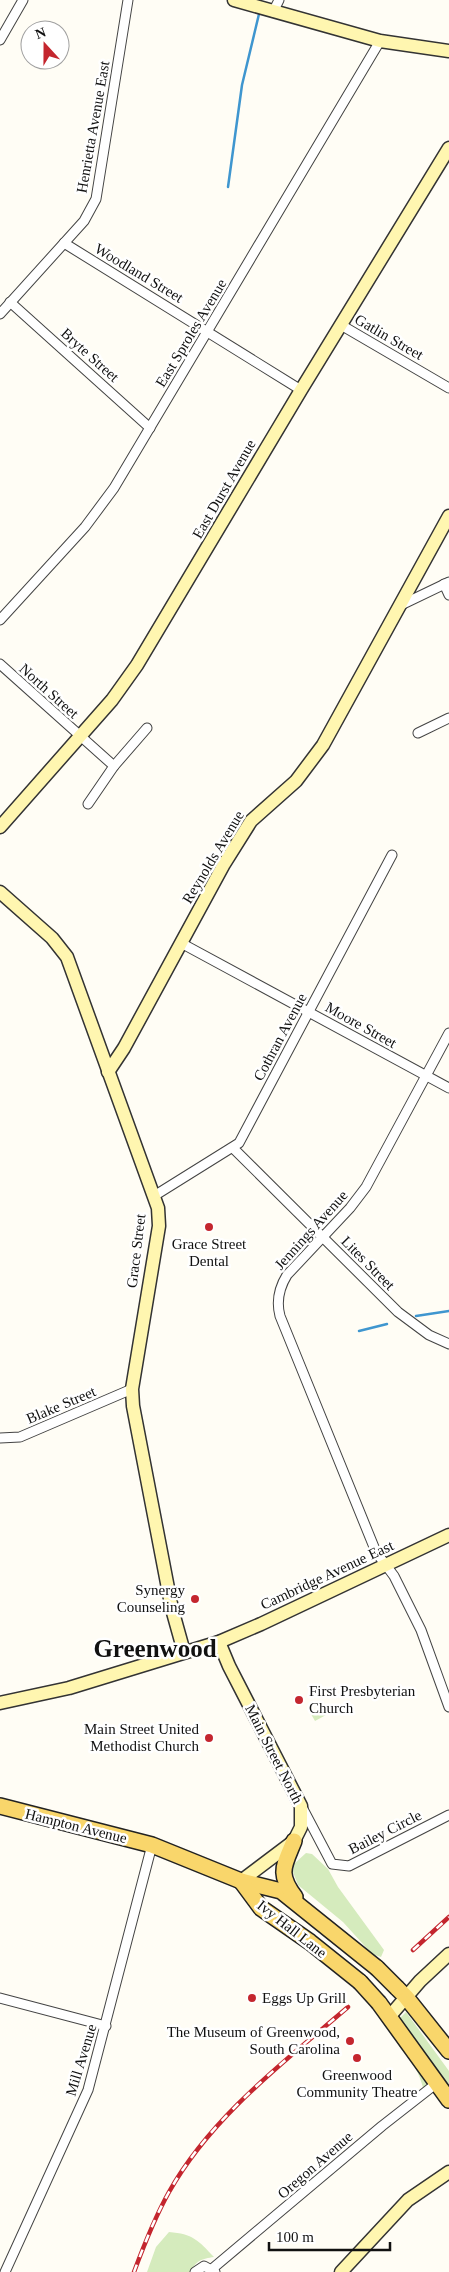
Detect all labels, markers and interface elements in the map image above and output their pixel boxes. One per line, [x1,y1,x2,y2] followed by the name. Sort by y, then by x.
[20,20,70,70] north arrow
[33,25,48,42] text: N
[74,59,113,194] street label: Henrietta Avenue East
[92,240,187,306] street label: Woodland Street
[152,276,230,390] street label: East Sproles Avenue
[352,311,427,363] street label: Gatlin Street
[58,325,123,386] street label: Bryte Street
[189,436,259,541] street label: East Durst Avenue
[16,660,82,722] street label: North Street
[179,808,247,906] street label: Reynolds Avenue
[250,990,310,1083] street label: Cothran Avenue
[323,999,400,1051] street label: Moore Street
[271,1187,351,1273] street label: Jennings Avenue
[124,1212,149,1289] street label: Grace Street
[203,1221,215,1233] marker: Grace Street Dental
[338,1233,399,1294] street label: Lites Street
[172,1236,247,1269] place label: Grace Street Dental
[24,1383,99,1427] street label: Blake Street
[258,1537,397,1613] street label: Cambridge Avenue East
[117,1582,185,1615] place label: Synergy Counseling
[189,1593,201,1605] marker: Synergy Counseling
[93,1635,217,1662] district label: Greenwood
[309,1683,416,1716] place label: First Presbyterian Church
[293,1694,305,1706] marker: First Presbyterian Church
[242,1702,306,1807] street label: Main Street North
[84,1721,199,1754] place label: Main Street United Methodist Church
[203,1732,215,1744] marker: Main Street United Methodist Church
[23,1806,129,1846] street label: Hampton Avenue
[346,1807,424,1857] street label: Bailey Circle
[254,1897,330,1961] street label: Ivy Hall Lane
[262,1990,346,2006] place label: Eggs Up Grill
[246,1992,258,2004] marker: Eggs Up Grill
[62,2022,100,2098] street label: Mill Avenue
[167,2024,340,2057] place label: The Museum of Greenwood, South Carolina
[344,2035,356,2047] marker: The Museum of Greenwood, South Carolina
[351,2052,363,2064] marker: Greenwood Community Theatre
[297,2067,418,2100] place label: Greenwood Community Theatre
[274,2128,356,2202] street label: Oregon Avenue
[269,2220,390,2252] scale bar
[276,2229,314,2245] text: 100 m

